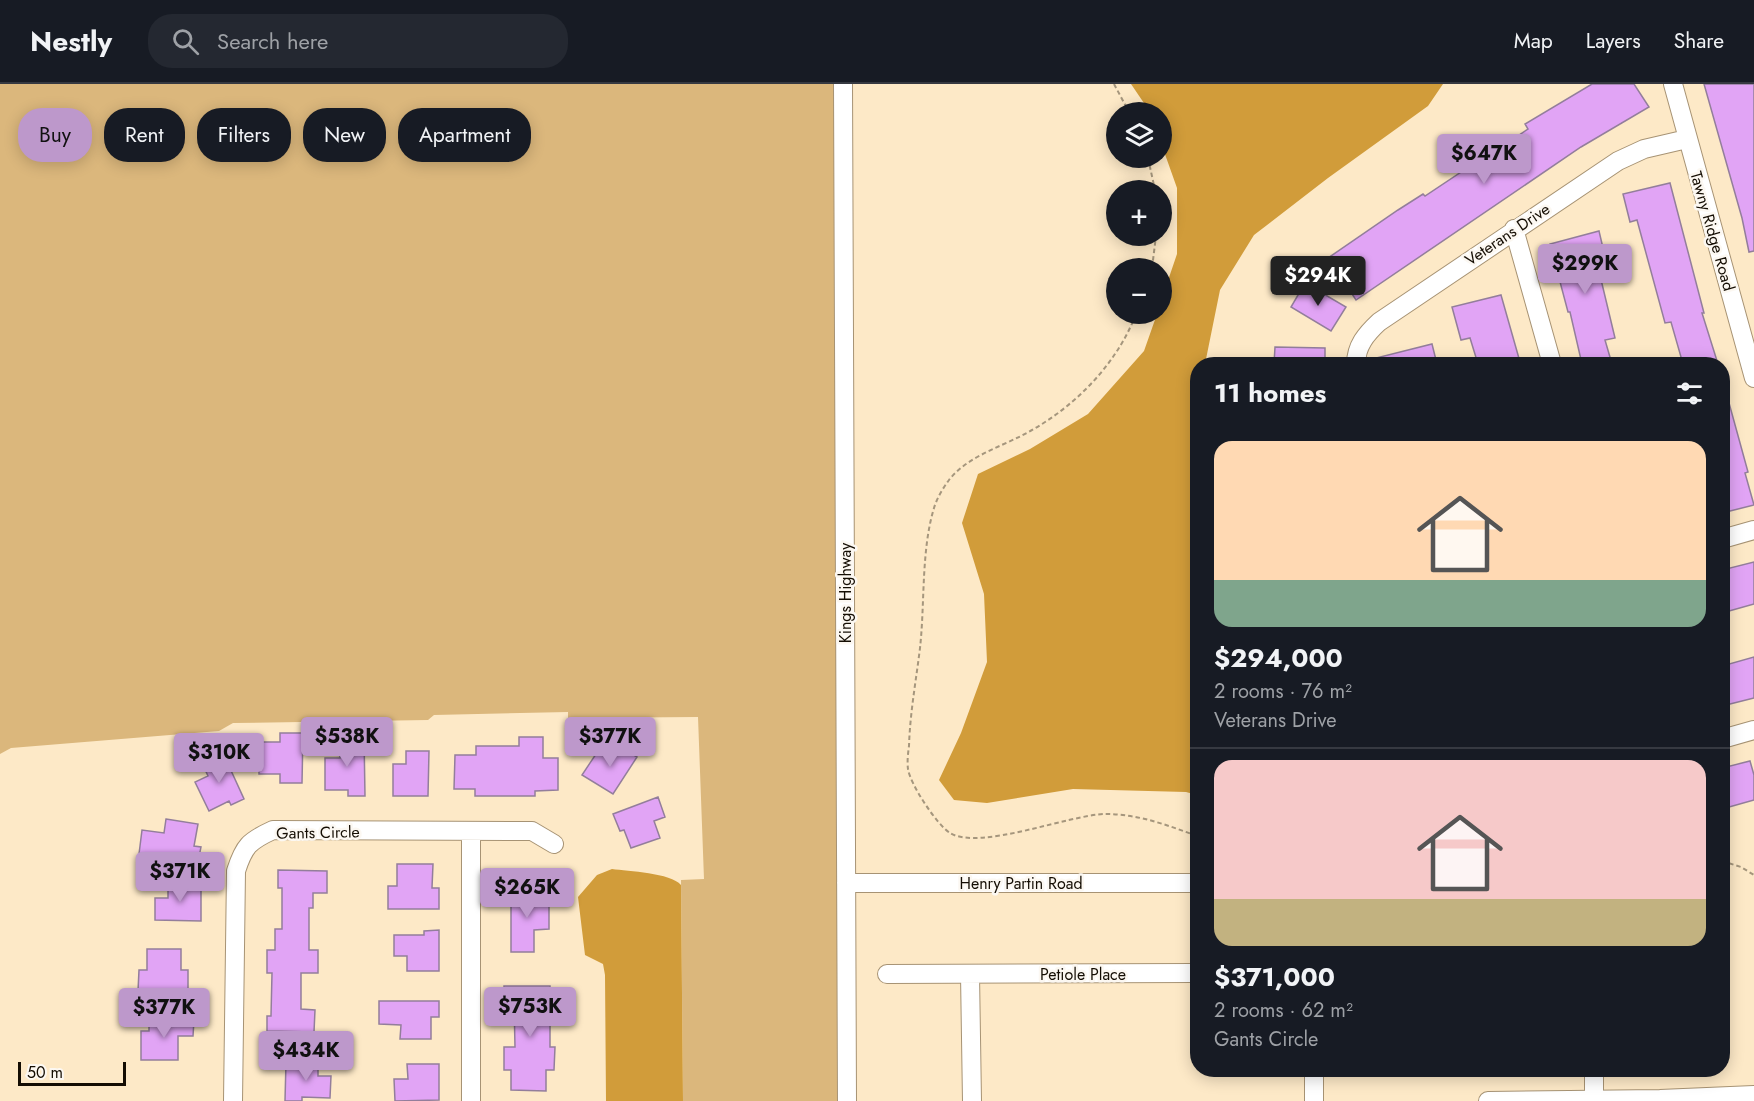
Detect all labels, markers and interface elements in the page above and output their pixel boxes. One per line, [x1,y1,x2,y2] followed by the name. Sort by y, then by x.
[148,14,568,68] search box
[30,21,112,62] text: Nestly
[169,25,202,58] icon: search
[217,25,328,57] text: Search here
[1514,26,1553,56] text: Map
[1586,26,1641,56] text: Layers
[1674,26,1724,56] text: Share
[1106,102,1172,324] map controls
[1106,102,1172,168] button: layers
[18,108,92,162] chip: Buy
[104,108,185,162] chip: Rent
[197,108,291,162] chip: Filters
[303,108,386,162] chip: New
[398,108,531,162] chip: Apartment
[1442,134,1526,185] pin: $647K
[1451,139,1517,168] text: $647K
[1684,169,1741,294] street label: Tawny Ridge Road
[1106,180,1172,246] button: +
[1460,197,1554,271] street label: Veterans Drive
[1543,244,1627,295] pin: $299K
[1552,249,1618,278] text: $299K
[1276,256,1360,307] pin: $294K
[1106,258,1172,324] button: −
[1285,261,1351,290] text: $294K
[1214,374,1326,412] text: 11 homes
[1673,377,1706,410] icon: filters
[1406,480,1514,588] icon: home
[834,542,857,643] street label: Kings Highway
[1214,639,1343,677] text: $294,000
[1214,677,1352,706] text: 2 rooms · 76 m²
[1214,706,1337,735] text: Veterans Drive
[305,717,389,768] pin: $538K
[568,717,652,768] pin: $377K
[315,722,379,751] text: $538K
[579,722,641,751] text: $377K
[177,733,261,784] pin: $310K
[188,738,250,767] text: $310K
[1406,799,1514,907] icon: home
[276,820,360,845] street label: Gants Circle
[138,852,222,903] pin: $371K
[150,857,210,886] text: $371K
[485,868,569,919] pin: $265K
[959,872,1083,895] street label: Henry Partin Road
[494,873,560,902] text: $265K
[1214,958,1335,996] text: $371,000
[1040,963,1126,986] street label: Petiole Place
[488,987,572,1038] pin: $753K
[122,988,206,1039] pin: $377K
[498,992,562,1021] text: $753K
[133,993,195,1022] text: $377K
[1214,996,1353,1025] text: 2 rooms · 62 m²
[1214,1025,1318,1054] text: Gants Circle
[264,1031,348,1082] pin: $434K
[273,1036,339,1065] text: $434K
[18,1059,126,1086] scale bar
[27,1061,63,1084] text: 50 m

